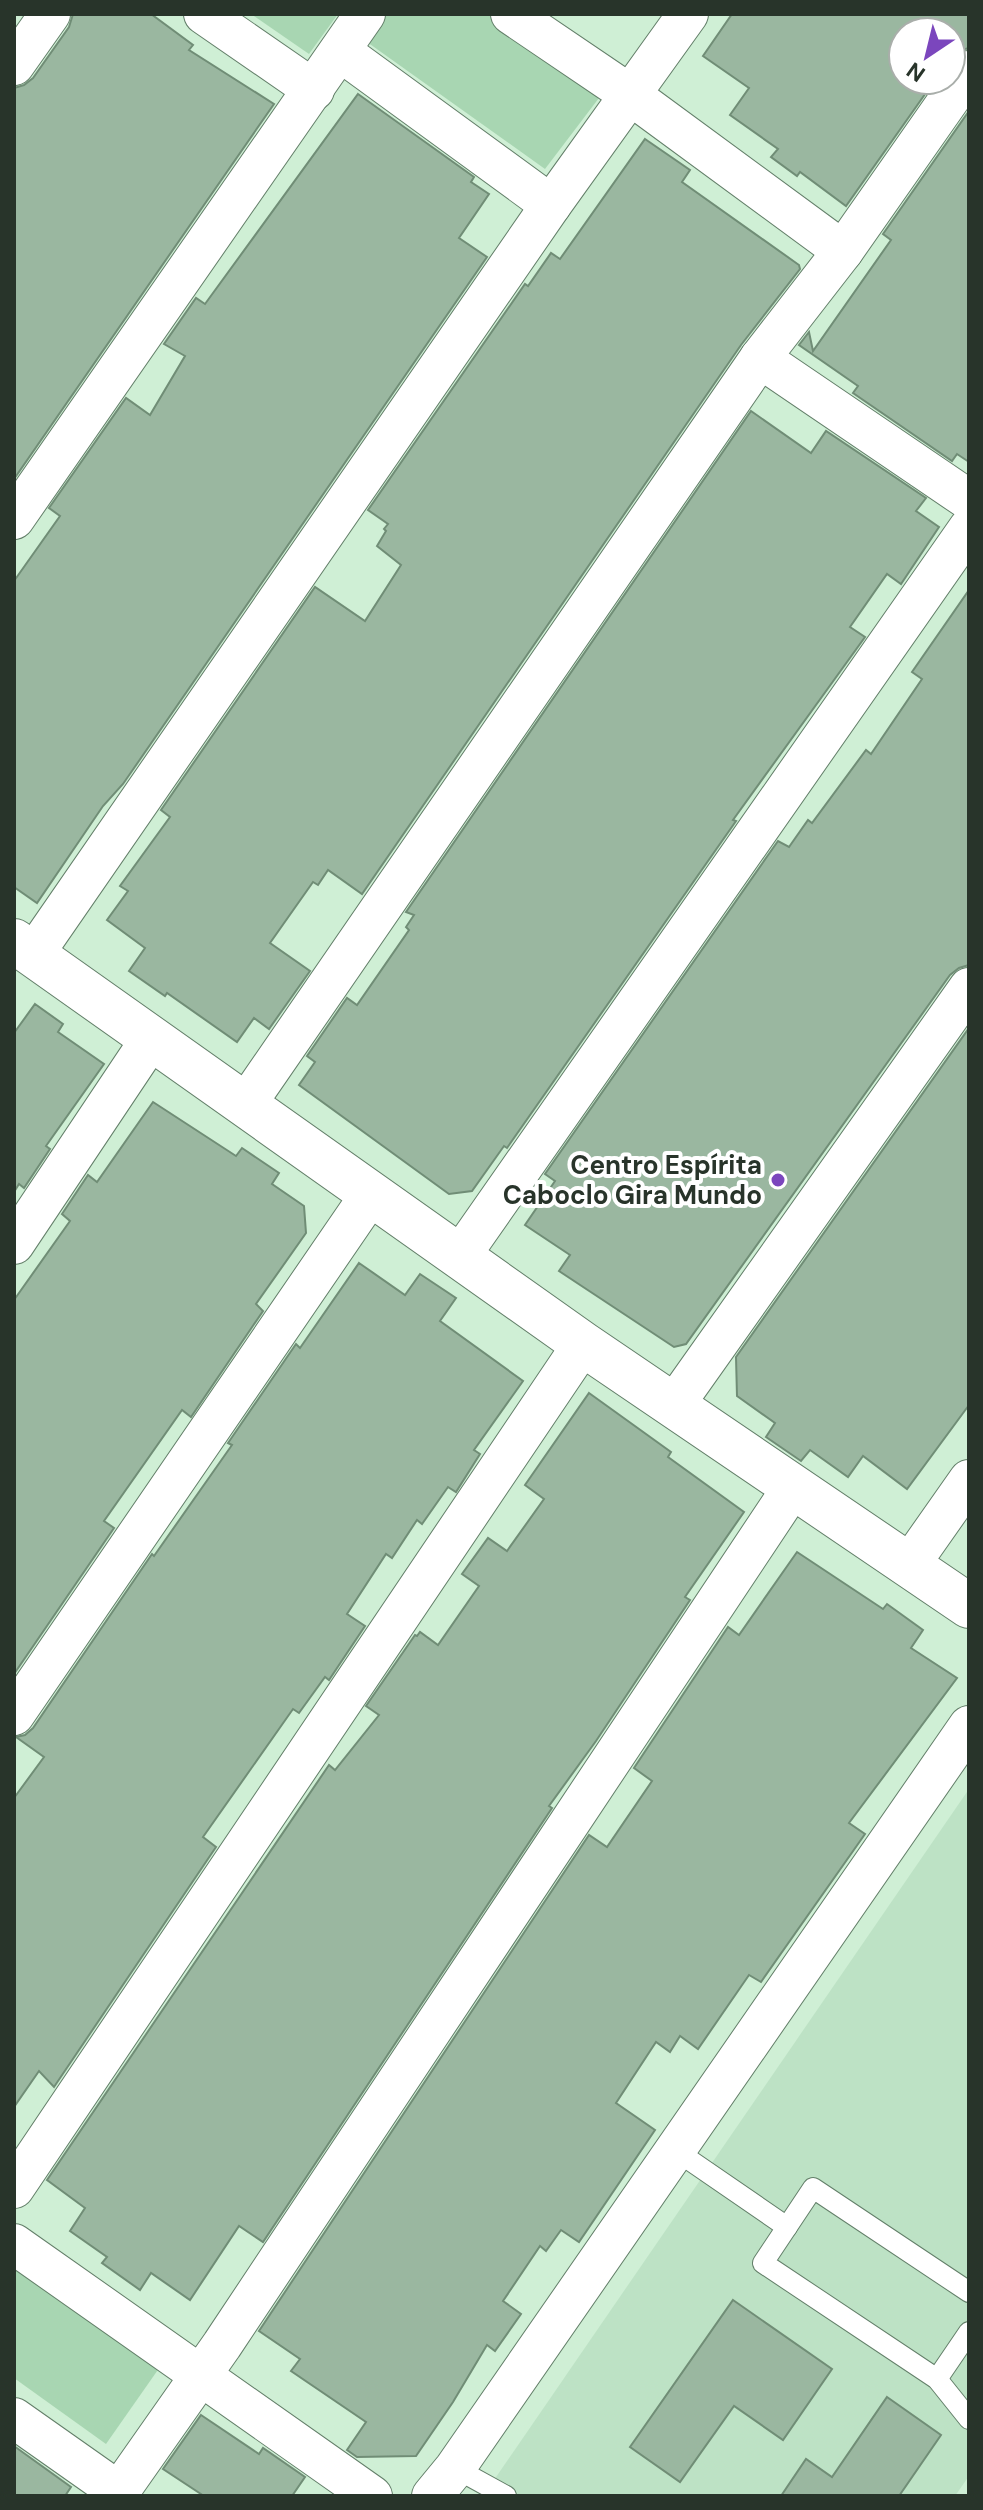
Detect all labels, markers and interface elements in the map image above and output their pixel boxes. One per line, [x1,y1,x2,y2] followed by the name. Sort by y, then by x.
[887,16,967,96] north arrow
[901,55,931,88] text: N
[503,1148,762,1212] place label: Centro Espírita Caboclo Gira Mundo
[769,1171,787,1189] marker: Centro Espírita Caboclo Gira Mundo

